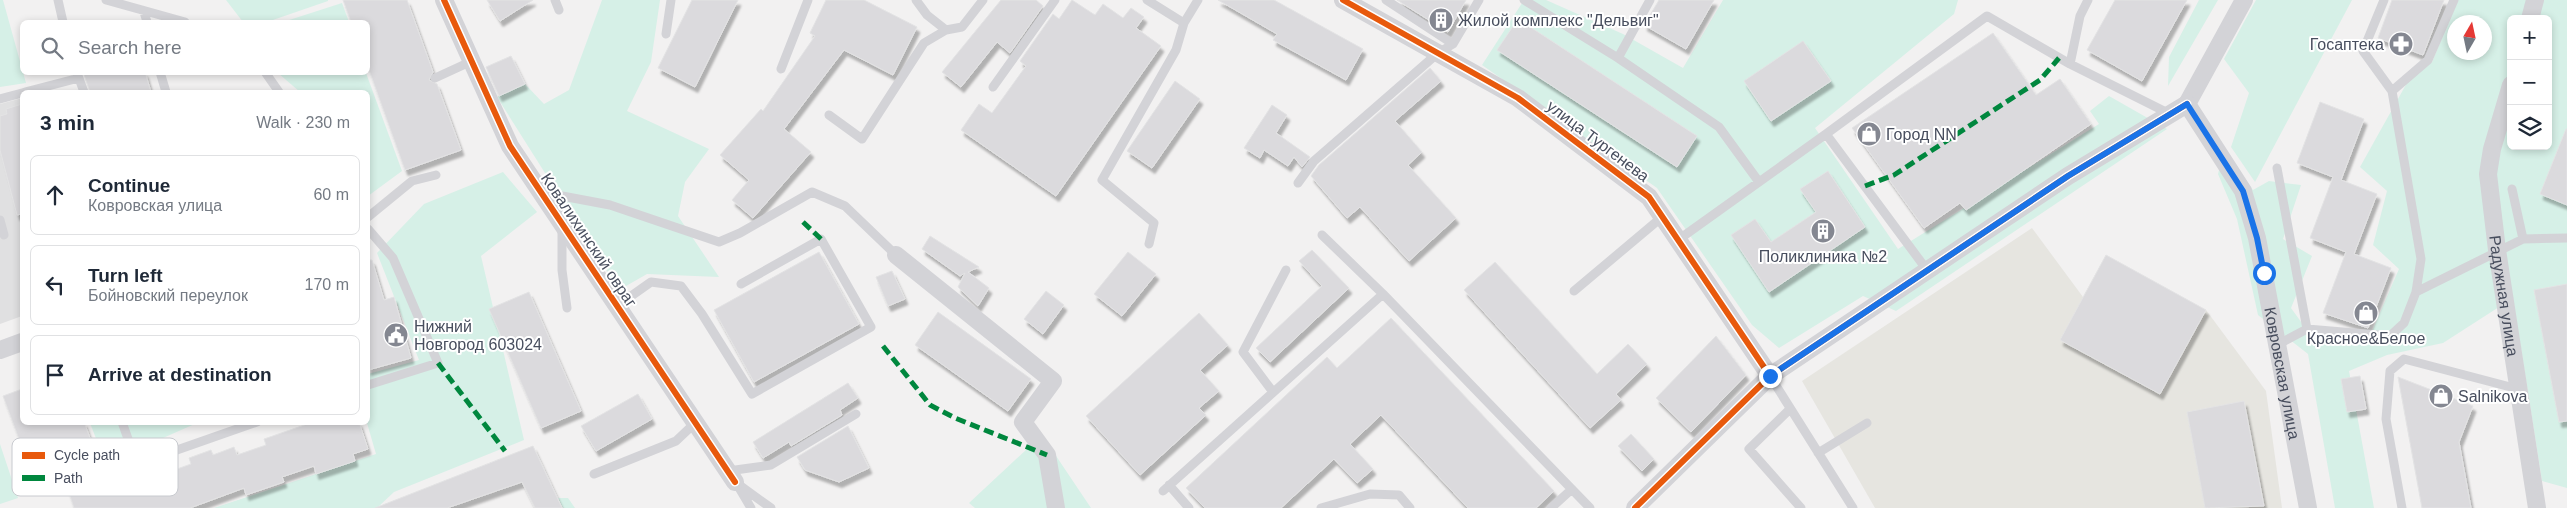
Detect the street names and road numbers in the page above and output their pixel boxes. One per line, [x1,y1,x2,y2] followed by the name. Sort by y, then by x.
[1544,97,1652,185] street label: улица Тургенева
[538,170,640,310] street label: Ковалихинский овраг
[2487,234,2522,358] street label: Радужная улица
[2262,306,2303,441] street label: Ковровская улица

